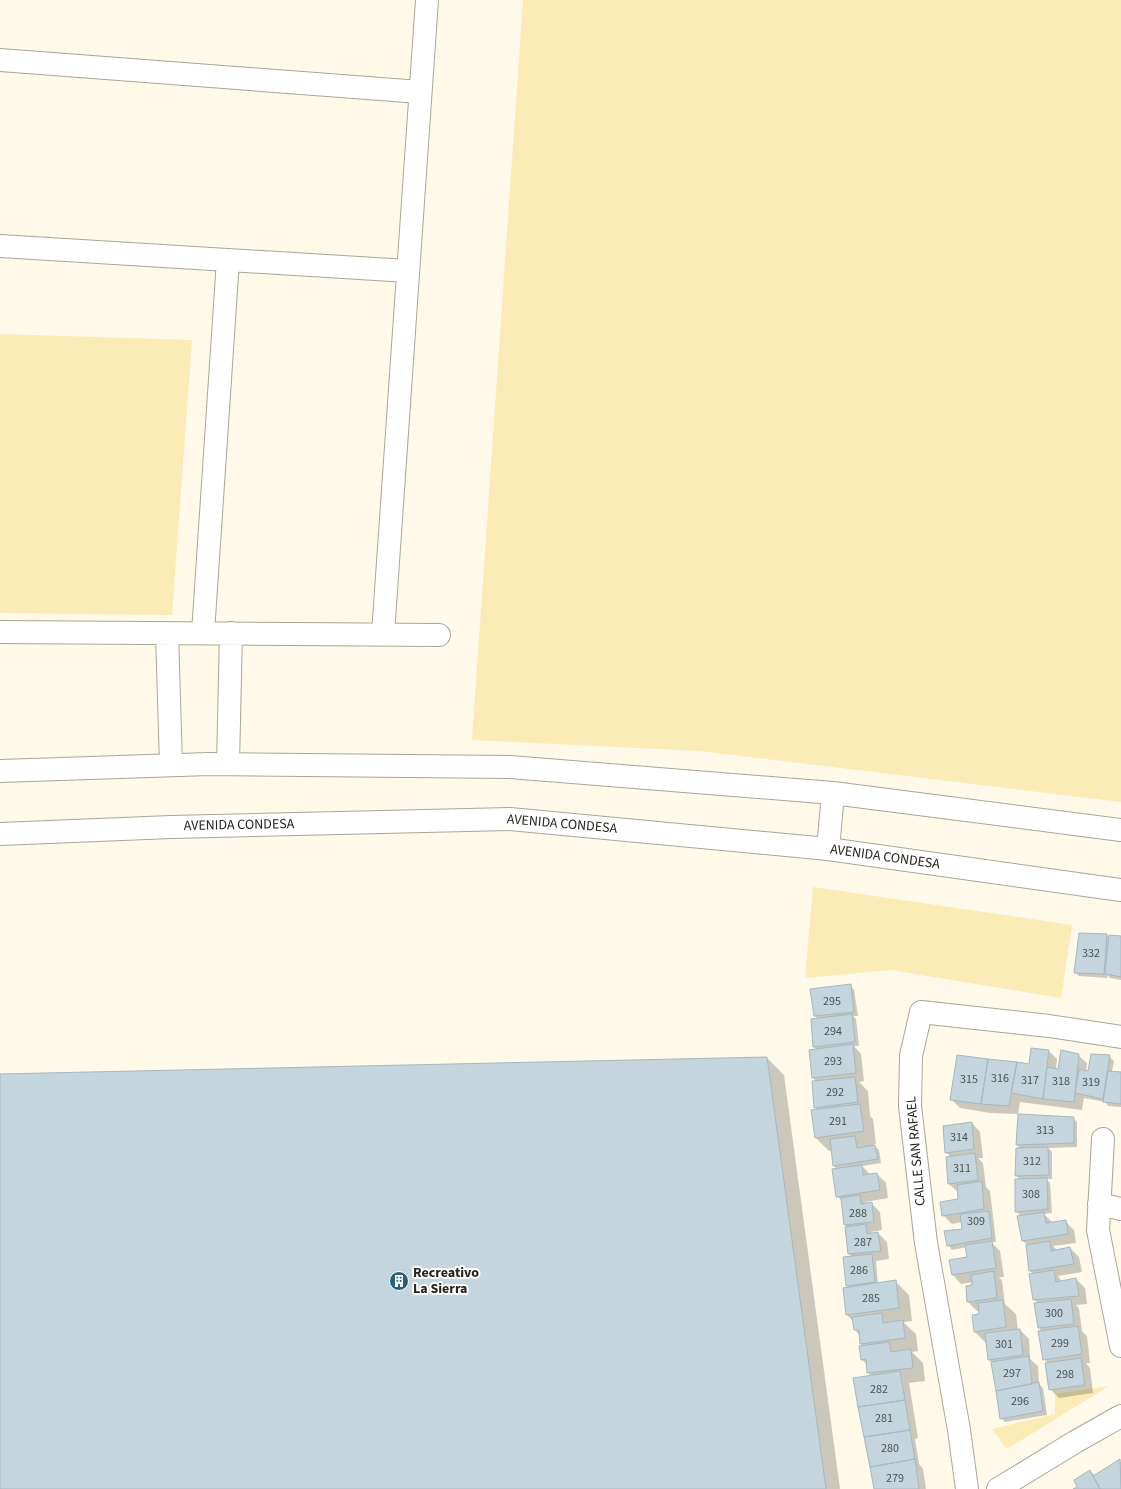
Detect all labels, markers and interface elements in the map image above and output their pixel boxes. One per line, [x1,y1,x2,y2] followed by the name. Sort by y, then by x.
[506,809,618,839] street label: AVENIDA CONDESA
[184,814,295,836] street label: AVENIDA CONDESA
[829,839,942,875] street label: AVENIDA CONDESA
[1082,945,1100,962] house number: 332
[823,993,841,1010] house number: 295
[824,1023,842,1040] house number: 294
[824,1053,842,1070] house number: 293
[991,1070,1009,1087] house number: 316
[960,1071,978,1088] house number: 315
[1021,1072,1039,1089] house number: 317
[1052,1073,1070,1090] house number: 318
[1082,1074,1100,1091] house number: 319
[826,1084,844,1101] house number: 292
[901,1095,931,1207] street label: CALLE SAN RAFAEL
[829,1113,847,1130] house number: 291
[1036,1122,1054,1139] house number: 313
[950,1129,968,1146] house number: 314
[1023,1153,1041,1170] house number: 312
[953,1160,971,1177] house number: 311
[1022,1186,1040,1203] house number: 308
[849,1205,867,1222] house number: 288
[967,1213,985,1230] house number: 309
[854,1234,872,1251] house number: 287
[850,1262,868,1279] house number: 286
[413,1263,479,1299] place label: Recreativo La Sierra
[388,1270,410,1292] building icon: Recreativo La Sierra
[862,1290,880,1307] house number: 285
[1045,1305,1063,1322] house number: 300
[1051,1335,1069,1352] house number: 299
[995,1336,1013,1353] house number: 301
[1003,1365,1021,1382] house number: 297
[1056,1366,1074,1383] house number: 298
[870,1381,888,1398] house number: 282
[1011,1393,1029,1410] house number: 296
[875,1410,893,1427] house number: 281
[881,1440,899,1457] house number: 280
[886,1470,904,1487] house number: 279

